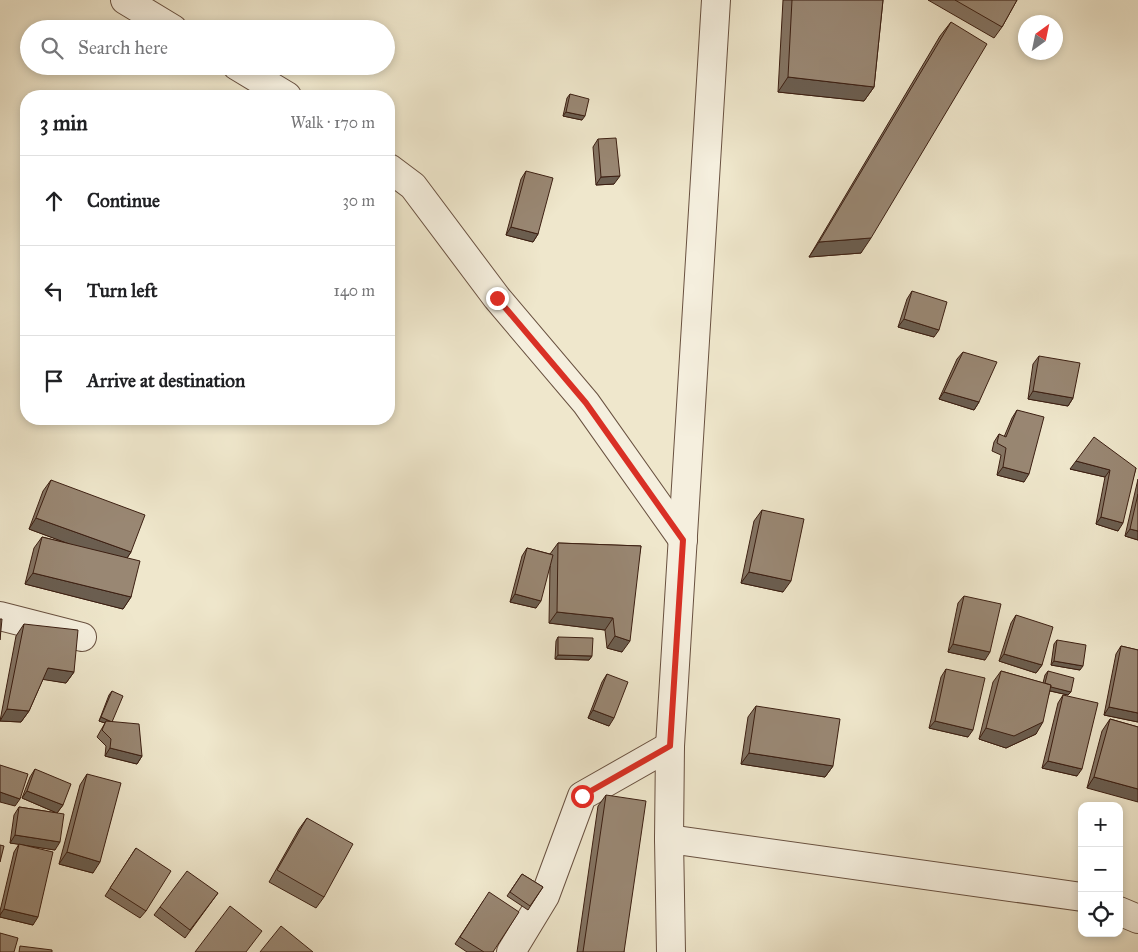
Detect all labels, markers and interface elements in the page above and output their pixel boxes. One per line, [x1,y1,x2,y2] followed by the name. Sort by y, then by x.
[1018,15,1063,60] north arrow
[20,20,395,75] search box
[38,34,66,62] icon: search
[78,36,168,59] text: Search here
[40,110,88,136] text: 3 min
[291,113,375,132] text: Walk · 170 m
[40,187,68,215] icon: ahead
[87,189,160,212] text: Continue
[342,191,375,210] text: 30 m
[40,277,68,305] icon: left
[87,279,157,302] text: Turn left
[334,281,375,300] text: 140 m
[486,287,509,310] route end
[40,367,68,395] icon: arrive
[87,369,245,392] text: Arrive at destination
[571,785,594,808] route start
[1078,802,1123,937] map controls
[1078,802,1123,847] button: +
[1078,847,1123,892] button: −
[1078,892,1123,937] button: locate

